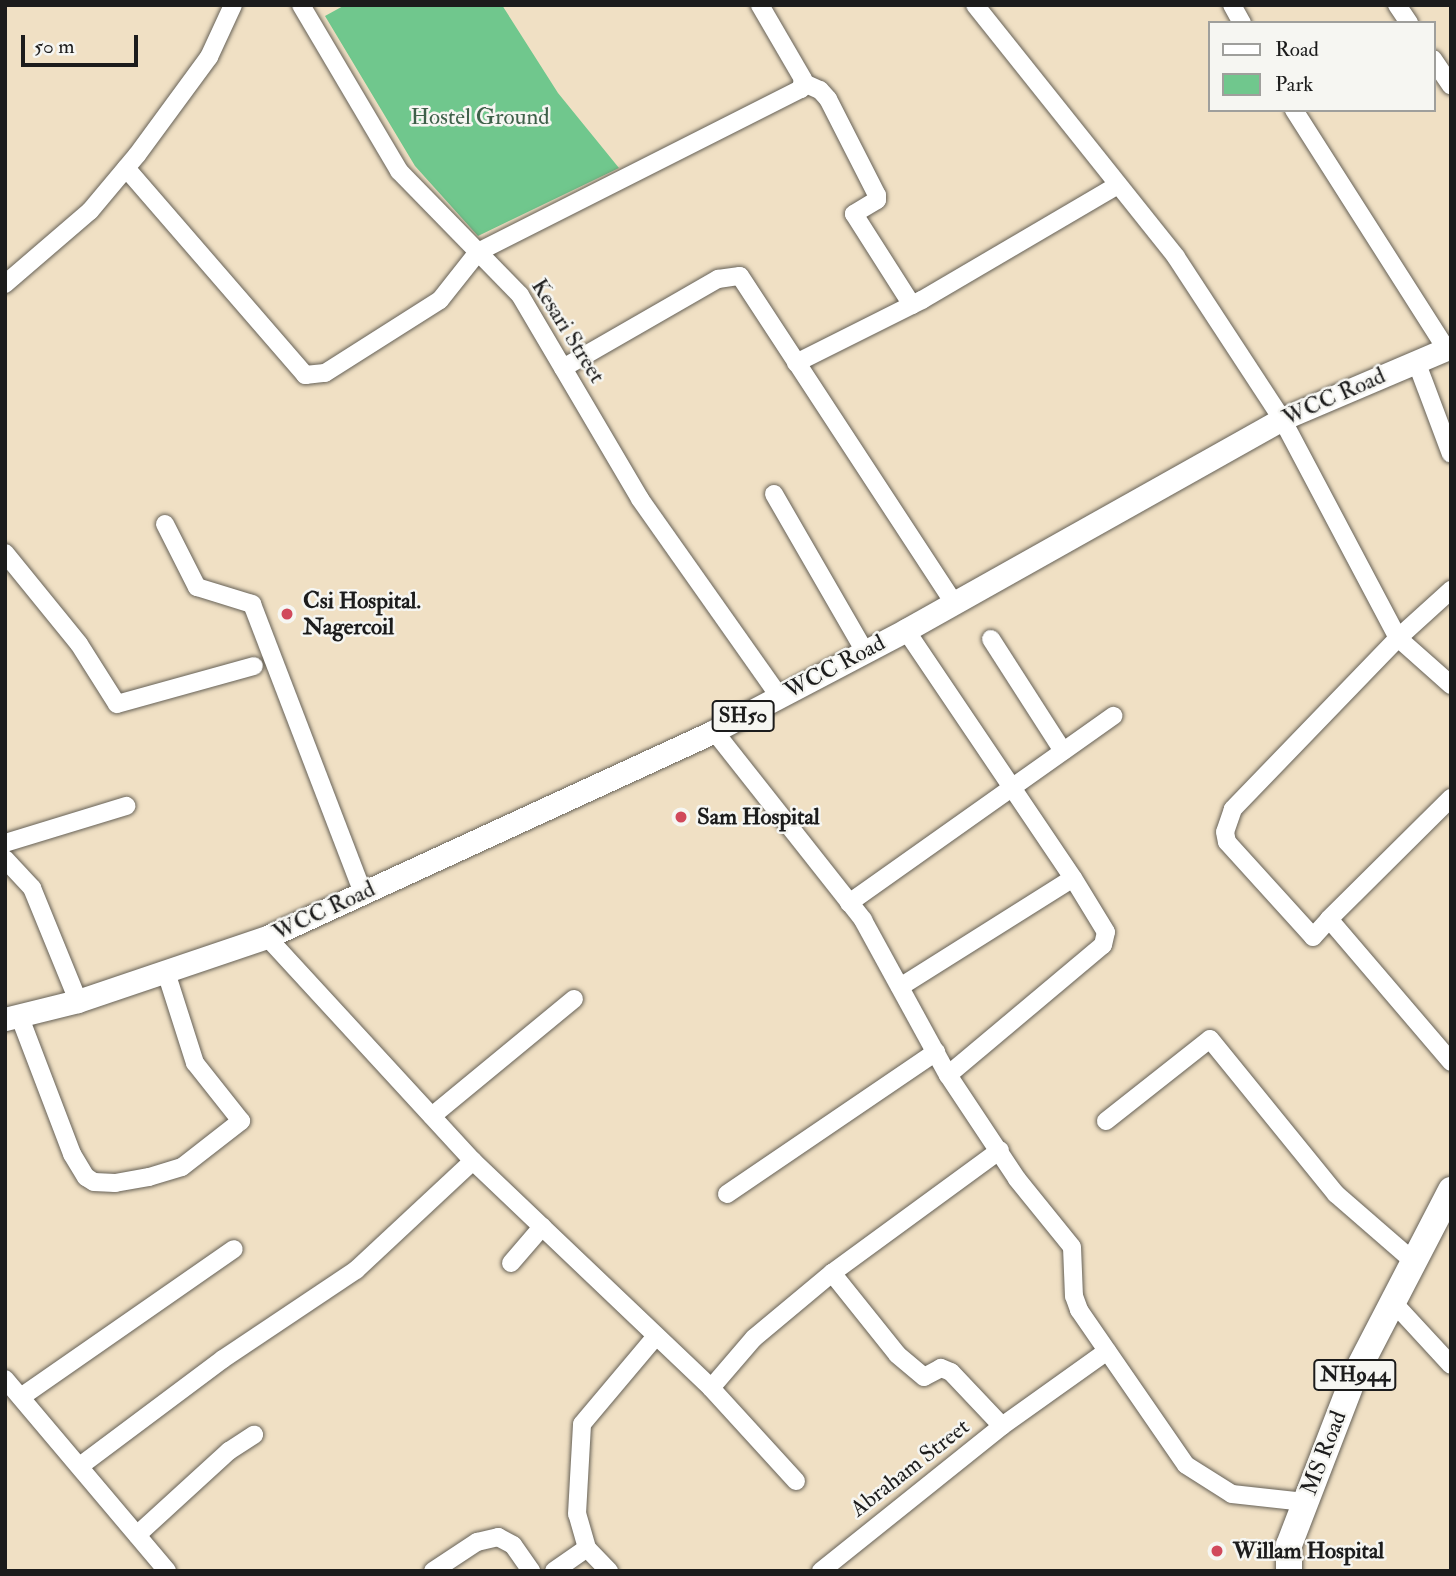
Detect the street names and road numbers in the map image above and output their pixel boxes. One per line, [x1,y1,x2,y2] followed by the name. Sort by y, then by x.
[525,274,611,388] street label: Kesari Street
[1278,362,1390,432] street label: WCC Road
[780,629,890,705] street label: WCC Road
[712,698,774,734] road number: SH50
[269,875,379,947] street label: WCC Road
[1313,1358,1397,1392] road number: NH944
[1295,1407,1353,1499] street label: MS Road
[845,1413,975,1523] street label: Abraham Street

